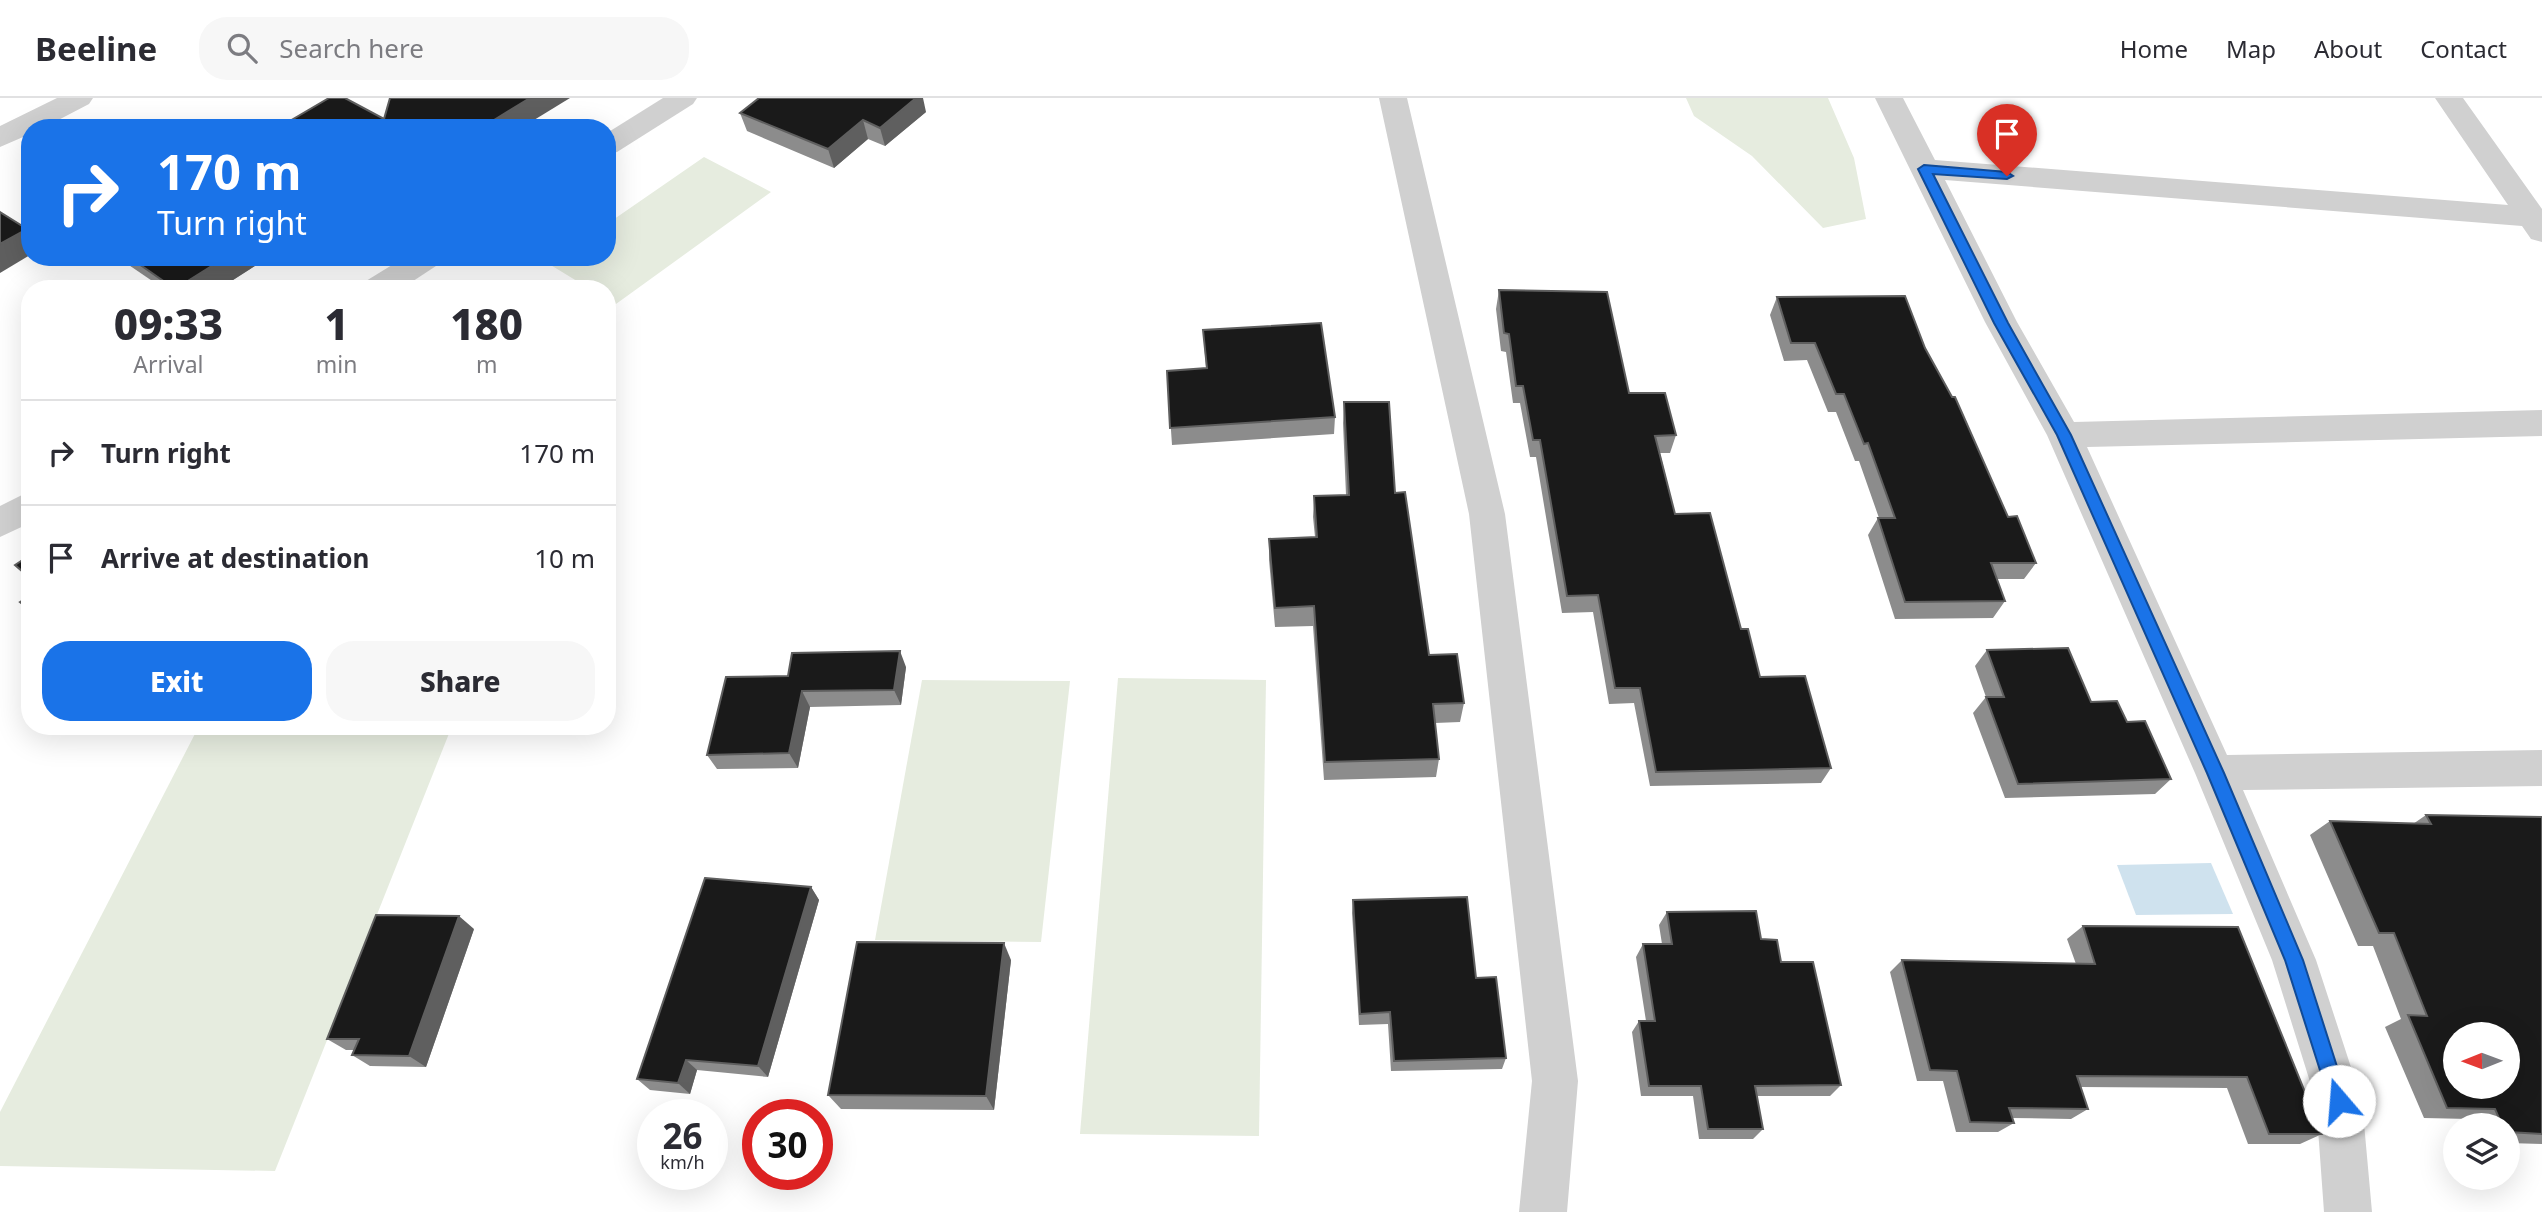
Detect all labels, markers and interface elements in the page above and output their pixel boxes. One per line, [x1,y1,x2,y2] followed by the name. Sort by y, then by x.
[199,17,689,80] search box
[35,26,157,71] text: Beeline
[223,29,261,67] icon: search
[279,30,424,66] text: Search here
[2120,32,2188,65] text: Home
[2226,32,2276,65] text: Map
[2314,32,2382,65] text: About
[2420,32,2507,65] text: Contact
[1977,104,2037,176] pin
[1988,115,2026,153] icon: arrive
[157,138,302,204] text: 170 m
[42,147,133,238] icon: right
[157,201,307,244] text: Turn right
[114,295,223,352] text: 09:33
[324,295,349,352] text: 1
[450,295,523,352] text: 180
[133,348,203,380] text: Arrival
[316,348,357,380] text: min
[476,348,497,380] text: m
[42,434,80,472] icon: right
[101,435,231,471] text: Turn right
[519,435,595,471] text: 170 m
[42,539,80,577] icon: arrive
[101,540,370,576] text: Arrive at destination
[534,540,595,576] text: 10 m
[42,641,312,721] button: Exit
[326,641,595,721] button: Share
[2443,1022,2520,1099] north arrow
[2443,1022,2520,1190] map controls
[2302,1064,2376,1138] position arrow
[742,1099,833,1190] speed limit sign: 30
[662,1112,703,1159] text: 26
[2443,1113,2520,1190] button: layers
[660,1150,705,1174] text: km/h

